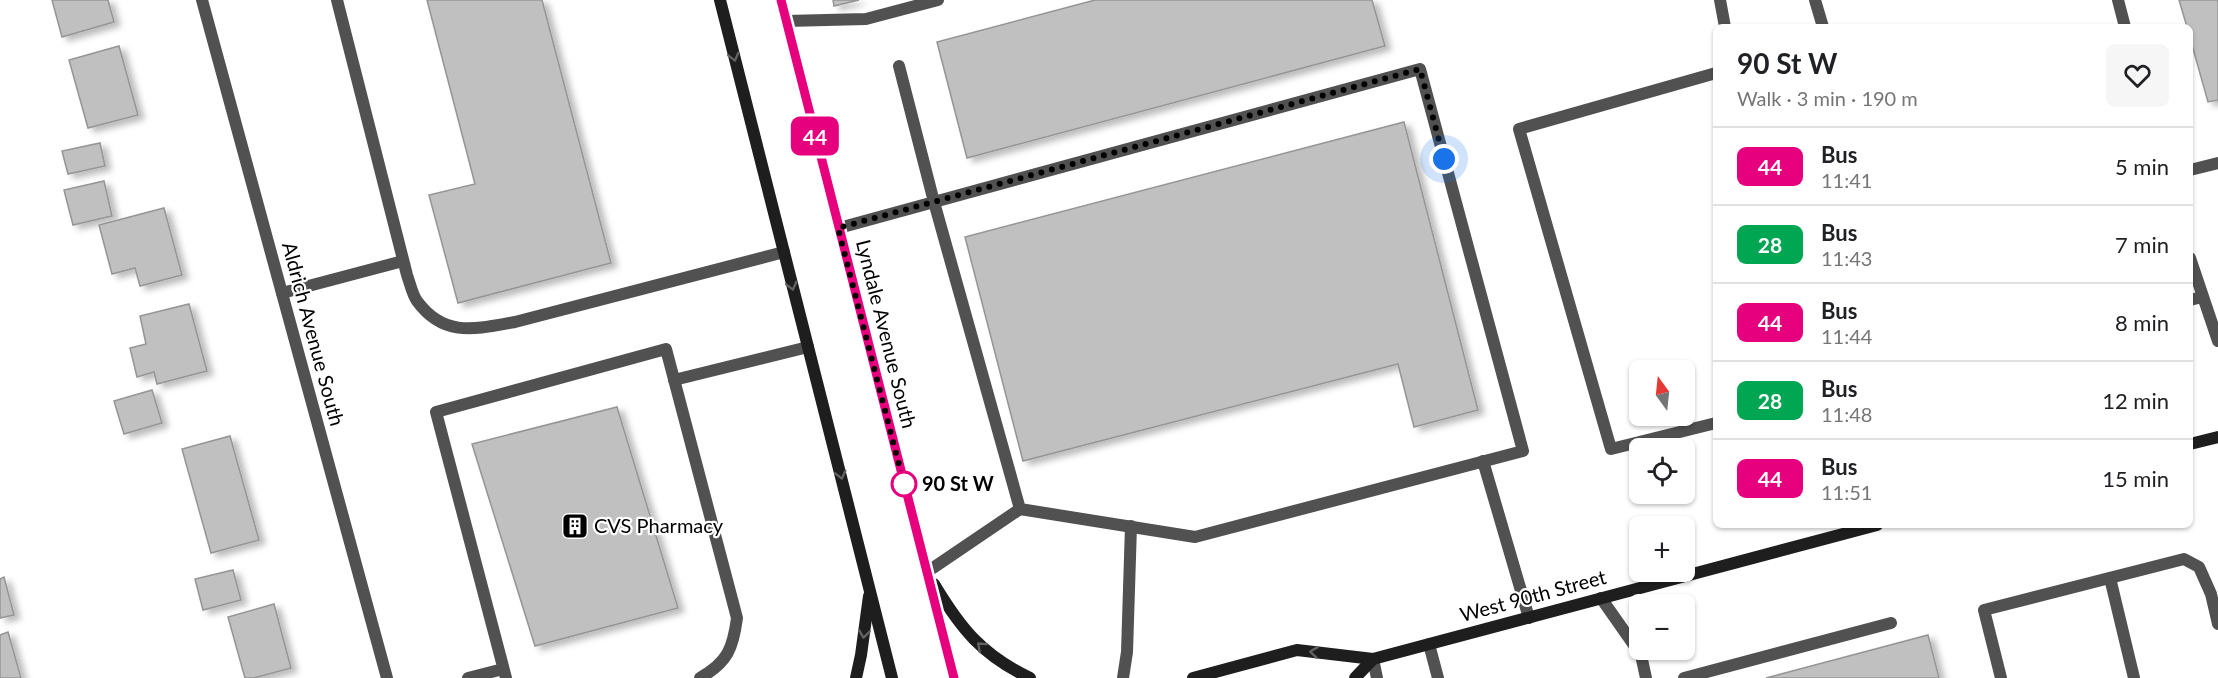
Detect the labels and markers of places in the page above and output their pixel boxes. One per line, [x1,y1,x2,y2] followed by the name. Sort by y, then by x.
[891,471,917,497] marker: 90 St W
[922,471,994,495] place label: 90 St W
[560,511,590,541] building icon: CVS Pharmacy
[594,513,724,537] place label: CVS Pharmacy

